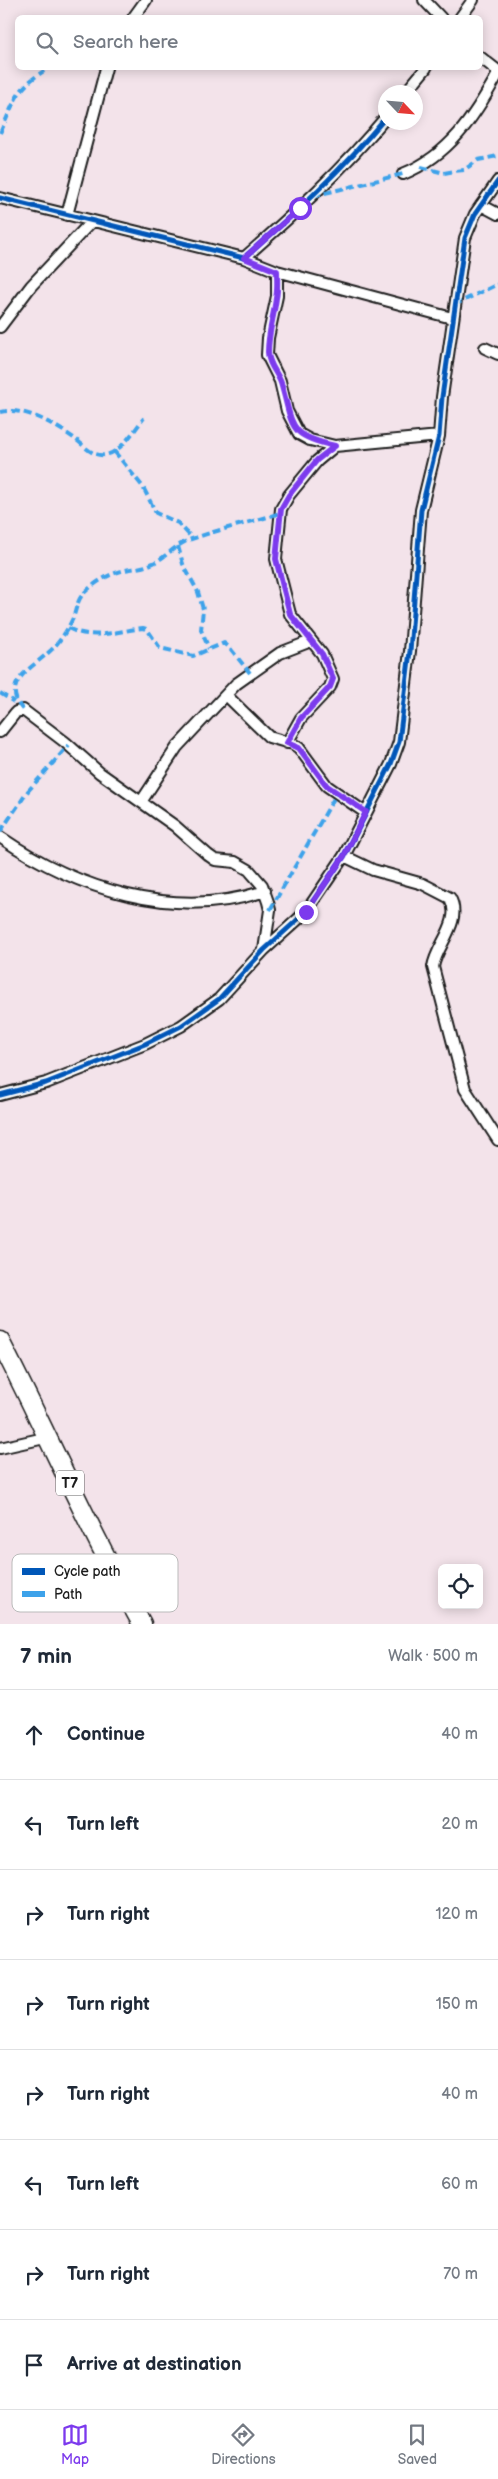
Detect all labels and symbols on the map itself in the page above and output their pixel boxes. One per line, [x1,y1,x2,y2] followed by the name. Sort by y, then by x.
[378,85,423,130] north arrow
[289,197,312,220] route start
[295,901,318,924] route end
[56,1470,84,1496] road number: T7
[12,1554,178,1612] legend
[54,1563,121,1580] text: Cycle path
[54,1586,82,1603] text: Path

